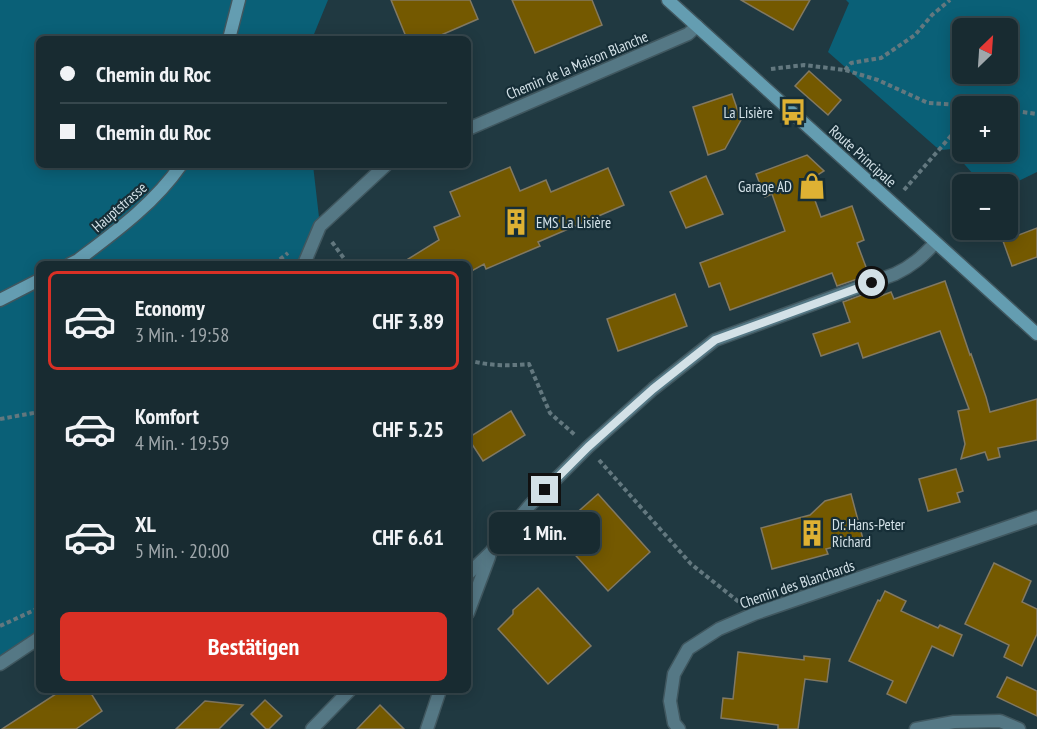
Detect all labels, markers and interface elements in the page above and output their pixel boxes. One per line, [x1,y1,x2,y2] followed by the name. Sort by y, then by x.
[952,18,1018,84] north arrow
[952,18,1018,240] map controls
[503,26,651,104] street label: Chemin de la Maison Blanche
[96,60,211,88] text: Chemin du Roc
[952,96,1018,162] button: +
[778,97,808,127] bus stop icon: La Lisière
[723,103,773,122] place label: La Lisière
[96,118,211,146] text: Chemin du Roc
[825,121,901,191] street label: Route Principale
[797,171,827,201] shop icon: Garage AD
[952,174,1018,240] button: −
[738,177,792,196] place label: Garage AD
[88,178,150,236] street label: Hauptstrasse
[501,207,531,237] building icon: EMS La Lisière
[536,213,611,232] place label: EMS La Lisière
[858,269,885,296] route start
[63,294,117,348] icon: car
[135,294,205,322] text: Economy
[372,307,444,335] text: CHF 3.89
[135,322,229,348] text: 3 Min. · 19:58
[63,402,117,456] icon: car
[135,402,199,430] text: Komfort
[372,415,444,443] text: CHF 5.25
[135,430,229,456] text: 4 Min. · 19:59
[531,476,558,503] route end
[63,510,117,564] icon: car
[135,510,156,538] text: XL
[490,511,600,553] callout: 1 Min.
[832,515,906,551] place label: Dr. Hans-Peter Richard
[797,518,827,548] building icon: Dr. Hans-Peter Richard
[522,520,567,546] text: 1 Min.
[372,523,444,551] text: CHF 6.61
[135,538,229,564] text: 5 Min. · 20:00
[737,555,857,613] street label: Chemin des Blanchards
[60,612,447,681] button: Bestätigen

